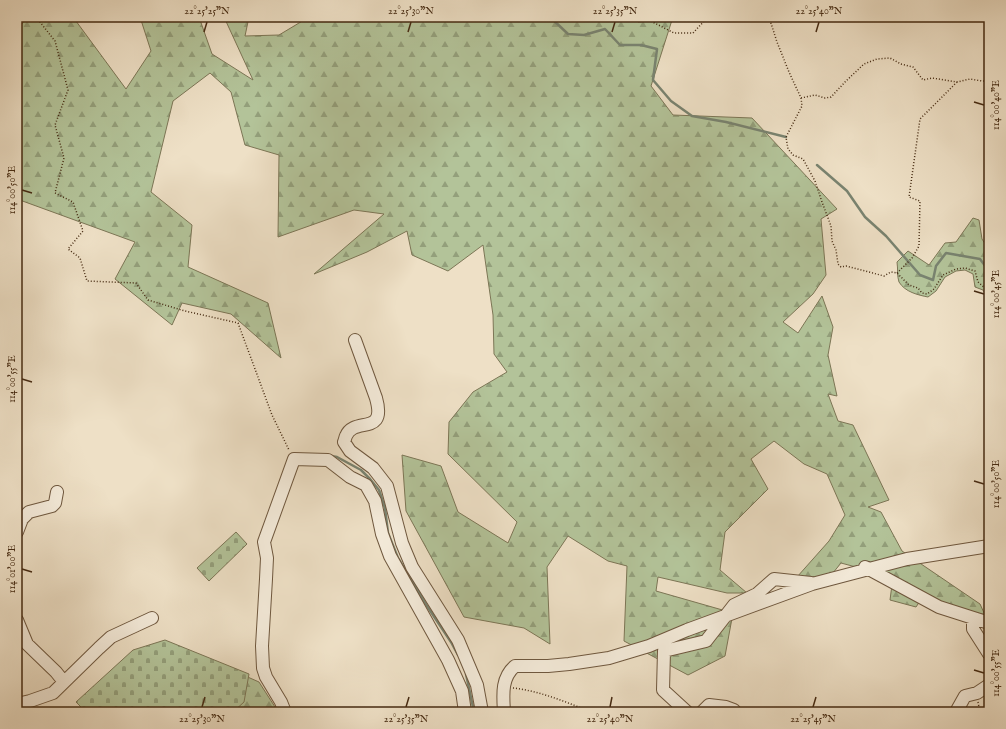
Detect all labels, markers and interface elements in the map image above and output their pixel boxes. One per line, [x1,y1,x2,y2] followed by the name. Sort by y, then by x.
[184,5,230,18] text: 22°25'25"N
[388,5,434,18] text: 22°25'30"N
[593,5,638,18] text: 22°25'35"N
[795,5,843,18] text: 22°25'40"N
[990,80,1003,130] text: 114°00'40"E
[6,166,19,214] text: 114°00'50"E
[990,270,1003,318] text: 114°00'45"E
[6,355,19,403] text: 114°00'55"E
[990,460,1003,508] text: 114°00'50"E
[6,545,19,593] text: 114°01'00"E
[990,649,1003,697] text: 114°00'55"E
[179,713,225,726] text: 22°25'30"N
[384,713,429,726] text: 22°25'35"N
[586,713,634,726] text: 22°25'40"N
[790,713,836,726] text: 22°25'45"N

